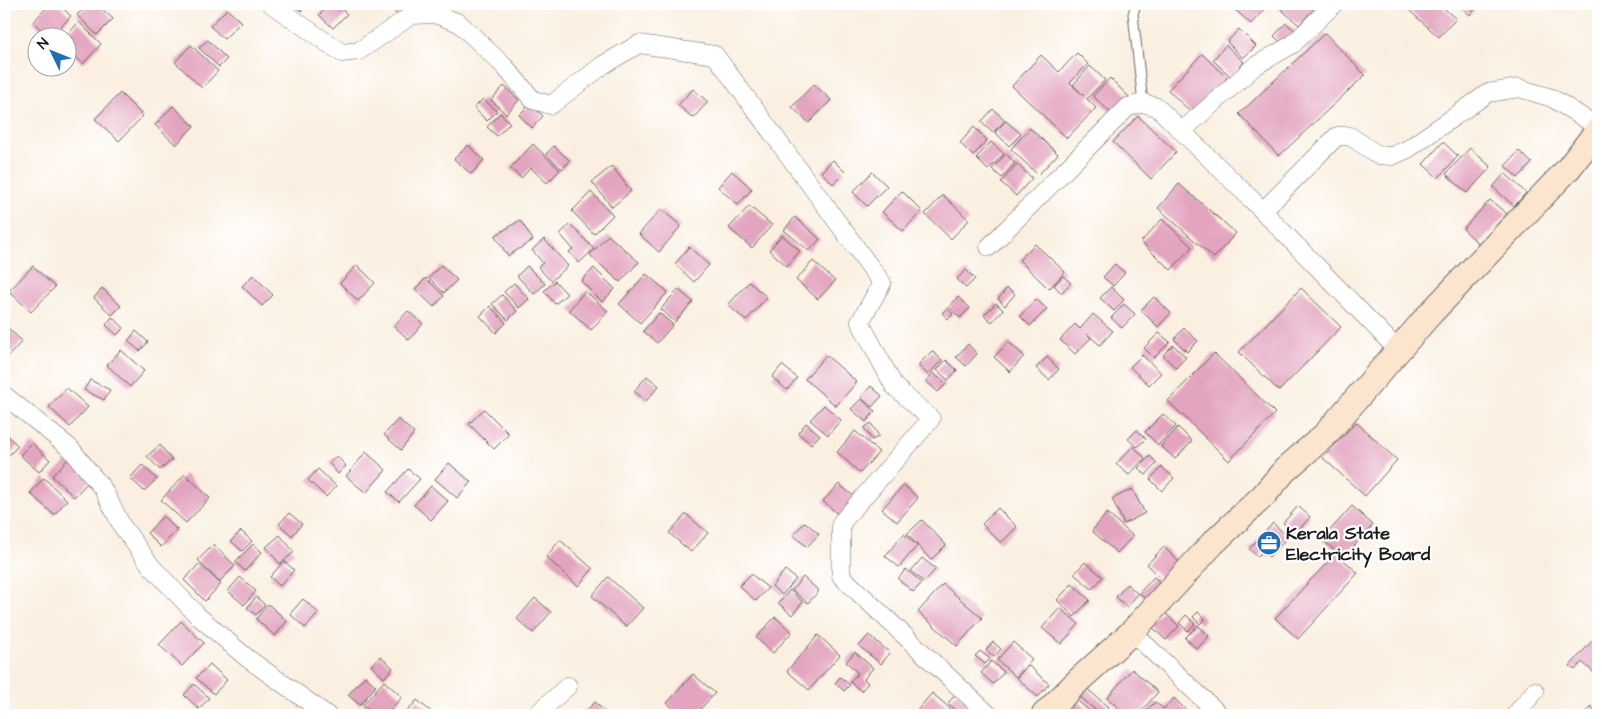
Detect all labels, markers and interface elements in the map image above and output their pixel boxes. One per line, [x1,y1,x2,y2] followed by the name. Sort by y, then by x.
[28,28,78,78] north arrow
[33,34,54,54] text: N
[1286,521,1431,568] place label: Kerala State Electricity Board
[1256,530,1282,556] office icon: Kerala State Electricity Board

